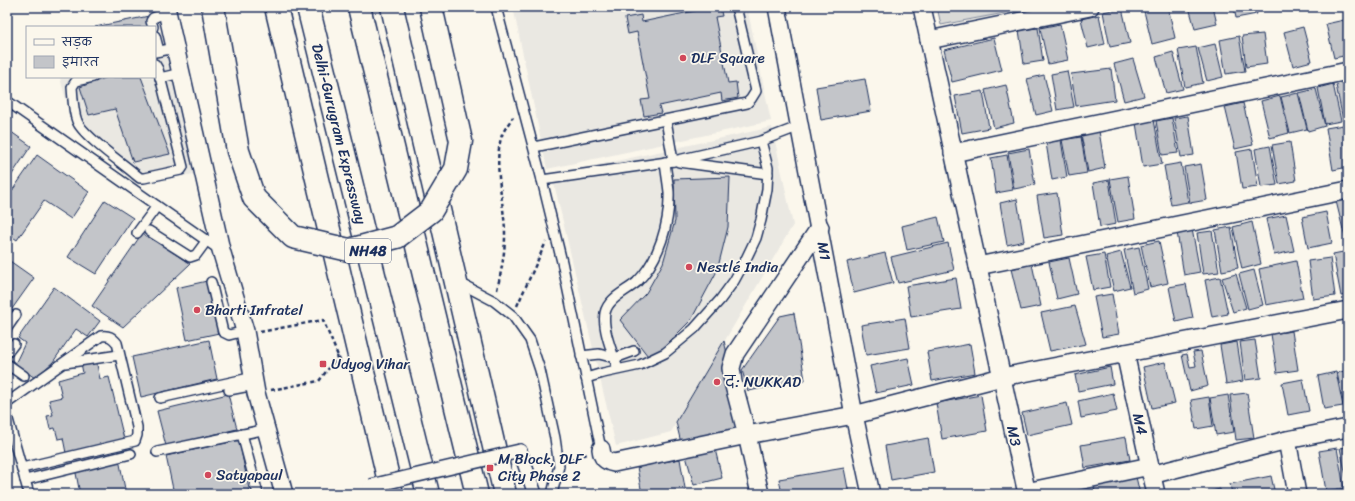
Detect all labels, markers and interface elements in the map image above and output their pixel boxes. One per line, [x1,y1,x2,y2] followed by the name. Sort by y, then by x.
[26,26,156,78] legend
[61,31,93,53] text: सड़क
[304,41,374,227] street label: Delhi-Gurugram Expressway
[691,45,765,71] place label: DLF Square
[62,51,100,73] text: इमारत
[678,53,688,63] marker: DLF Square
[345,239,391,263] road number: NH48
[810,240,838,262] street label: M1
[697,254,779,280] place label: Nestlé India
[684,262,694,272] marker: Nestlé India
[205,297,304,323] place label: Bharti Infratel
[192,305,202,315] marker: Bharti Infratel
[331,351,410,377] place label: Udyog Vihar
[318,359,328,369] marker: Udyog Vihar
[724,369,801,395] place label: द: NUKKAD
[712,377,722,387] marker: द: NUKKAD
[1125,411,1155,437] street label: M4
[999,423,1029,449] street label: M3
[498,446,584,489] place label: M Block, DLF City Phase 2
[216,462,283,488] place label: Satyapaul
[485,463,495,473] marker: M Block, DLF City Phase 2
[203,470,213,480] marker: Satyapaul

